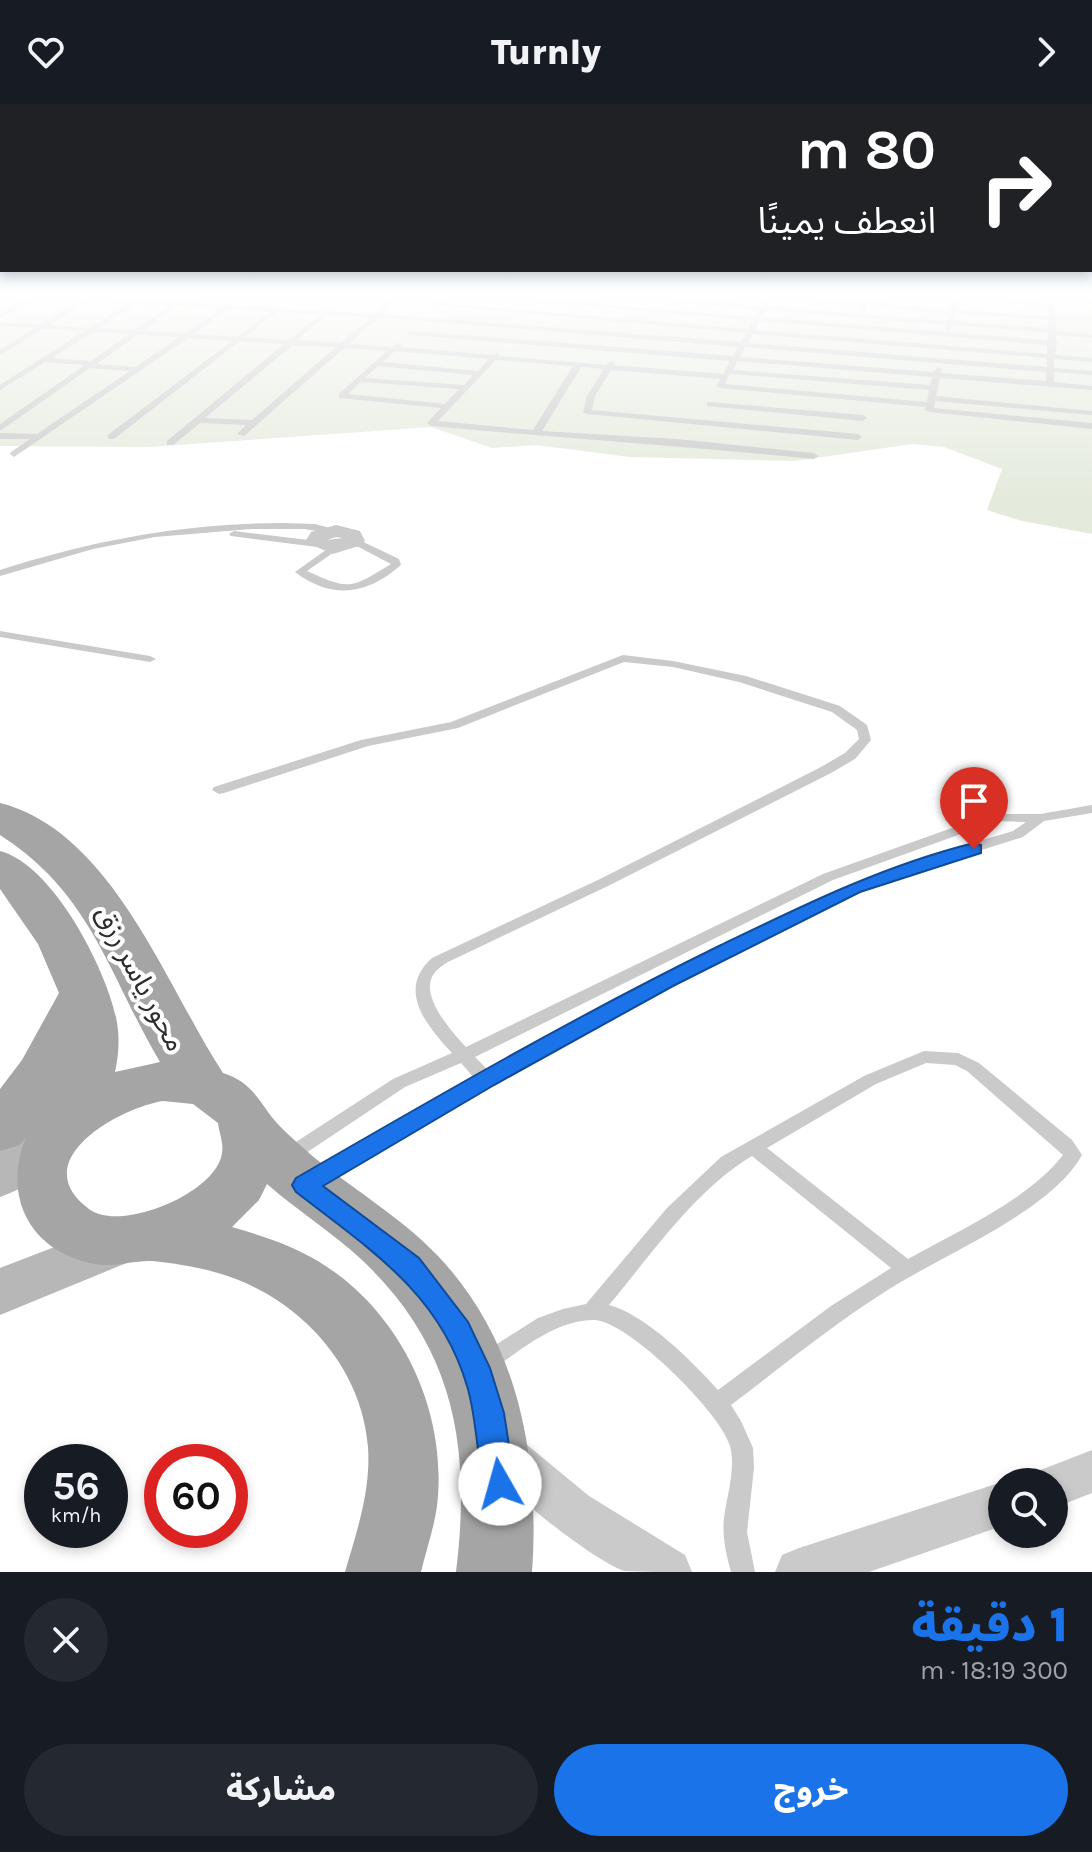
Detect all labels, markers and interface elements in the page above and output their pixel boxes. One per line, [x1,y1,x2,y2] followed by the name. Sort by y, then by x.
[24,30,68,74] icon: heart
[1024,30,1068,74] icon: forward
[491,31,601,73] text: Turnly
[797,117,936,182] text: 80 m
[964,136,1068,240] icon: right
[758,200,936,242] text: انعطف يمينًا
[940,767,1008,849] pin
[952,779,996,823] icon: arrive
[88,900,193,1057] street label: محور ياسر رزق
[458,1442,542,1526] position arrow
[144,1444,248,1548] speed limit sign: 60
[52,1462,100,1509] text: 56
[988,1468,1068,1548] map controls
[988,1468,1068,1548] button: search
[51,1504,101,1527] text: km/h
[911,1597,1068,1653] text: 1 دقيقة
[24,1598,108,1682] button: close
[920,1655,1068,1686] text: 300 m · 18:19
[24,1744,538,1836] button: مشاركة
[554,1744,1068,1836] button: خروج

